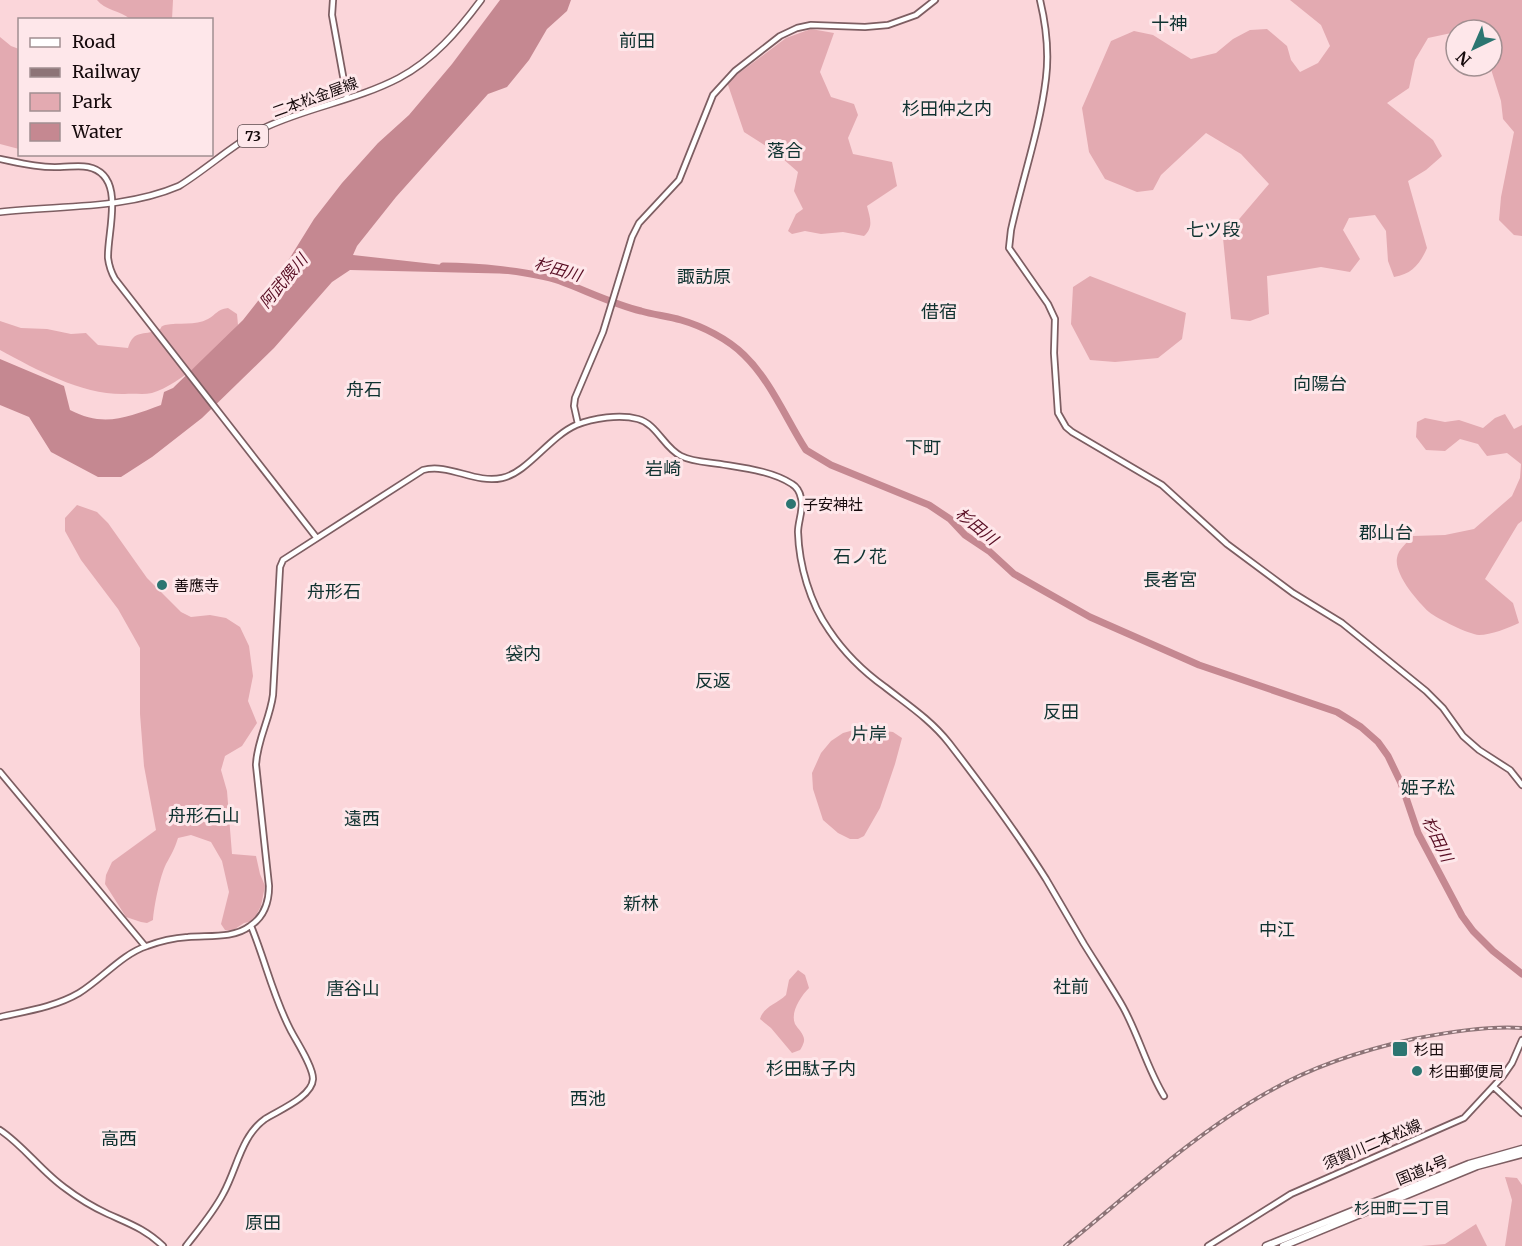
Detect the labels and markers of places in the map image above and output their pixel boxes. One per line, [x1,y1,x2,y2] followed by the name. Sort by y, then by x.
[803,495,863,514] place label: 子安神社
[784,497,798,511] marker: 子安神社
[174,576,219,595] place label: 善應寺
[155,578,169,592] marker: 善應寺
[1391,1040,1409,1058] marker: 杉田
[1414,1040,1444,1059] place label: 杉田
[1429,1062,1504,1081] place label: 杉田郵便局
[1410,1064,1424,1078] marker: 杉田郵便局

